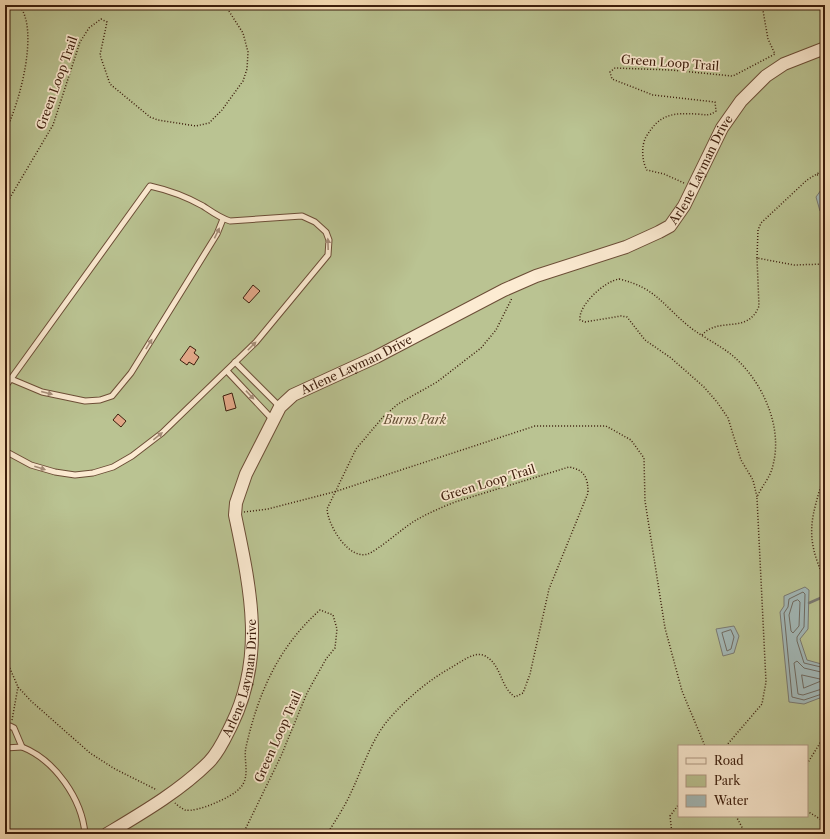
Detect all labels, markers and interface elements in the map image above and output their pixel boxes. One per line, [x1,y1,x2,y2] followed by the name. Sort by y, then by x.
[33,34,81,132] street label: Green Loop Trail
[620,52,720,73] street label: Green Loop Trail
[665,112,736,228] street label: Arlene Layman Drive
[214,228,220,239] one-way arrow
[325,237,331,250] one-way arrow
[297,331,415,398] street label: Arlene Layman Drive
[145,339,153,349] one-way arrow
[247,341,257,351] one-way arrow
[42,390,54,396] one-way arrow
[245,391,254,400] one-way arrow
[383,412,447,427] park label: Burns Park
[153,431,164,440] one-way arrow
[439,461,537,504] street label: Green Loop Trail
[34,465,46,471] one-way arrow
[218,618,259,740] street label: Arlene Layman Drive
[251,688,305,785] street label: Green Loop Trail
[678,745,808,817] legend
[714,753,744,768] text: Road
[714,773,741,788] text: Park
[713,793,748,808] text: Water

